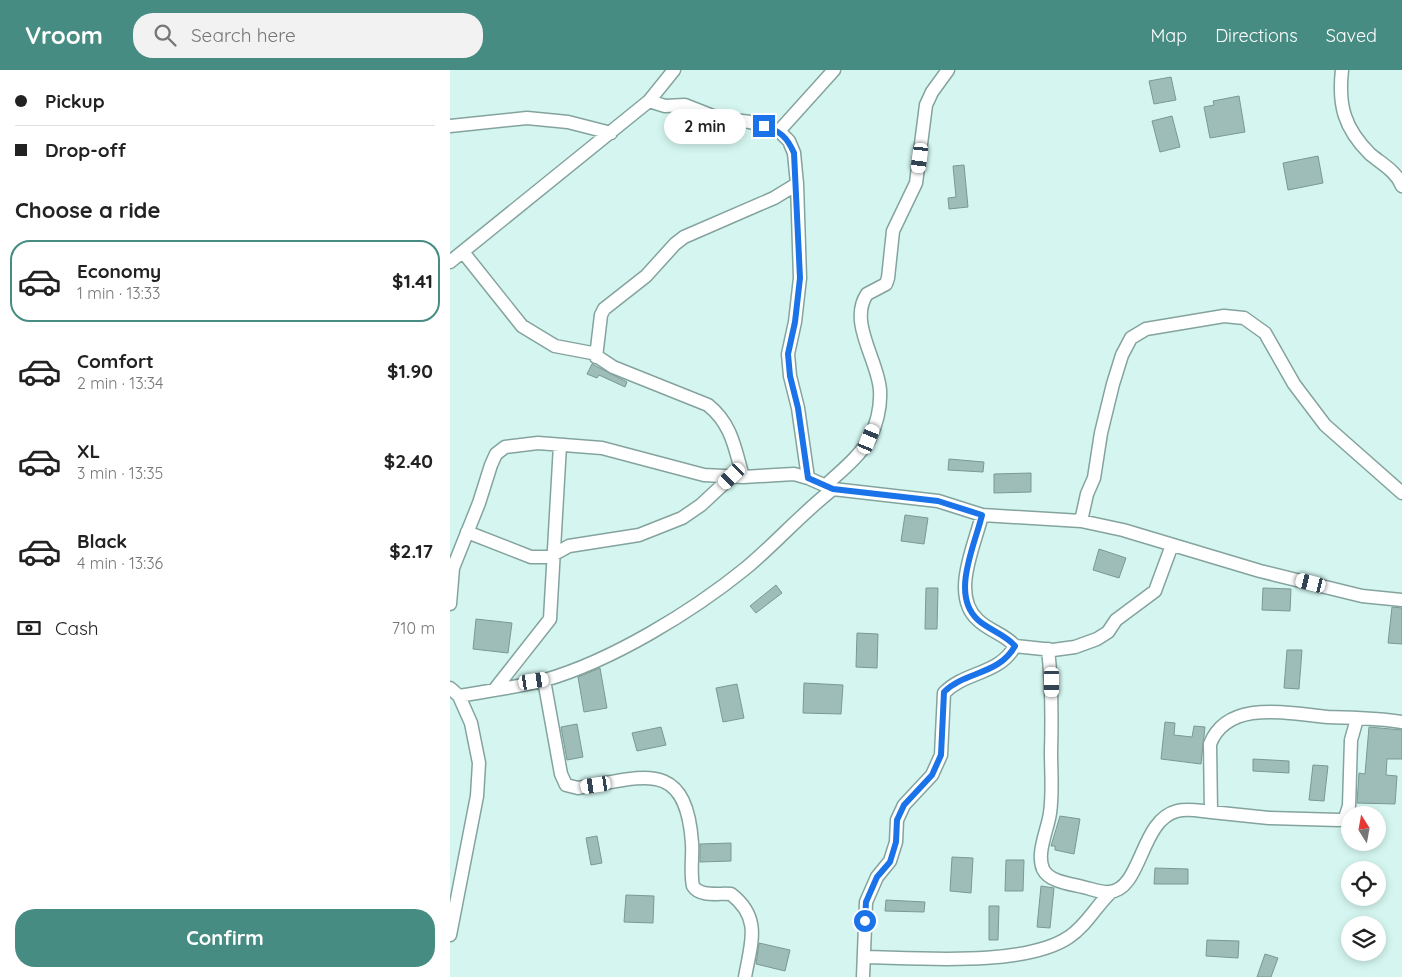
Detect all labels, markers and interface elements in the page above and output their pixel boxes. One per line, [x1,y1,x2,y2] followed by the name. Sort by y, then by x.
[133,13,483,58] search box
[25,20,103,50] text: Vroom
[151,21,179,49] icon: search
[191,23,296,47] text: Search here
[1150,24,1187,47] text: Map
[1215,24,1298,47] text: Directions
[1326,24,1377,47] text: Saved
[45,89,105,113] text: Pickup
[664,108,746,144] callout: 2 min
[753,115,775,137] route end
[684,116,726,136] text: 2 min
[45,138,126,162] text: Drop-off
[910,142,929,174] car
[15,196,160,224] text: Choose a ride
[17,259,62,304] icon: car
[77,259,161,283] text: Economy
[392,269,433,293] text: $1.41
[77,283,160,303] text: 1 min · 13:33
[17,349,62,394] icon: car
[77,349,154,373] text: Comfort
[387,359,433,383] text: $1.90
[77,373,163,393] text: 2 min · 13:34
[856,422,881,456] car
[17,439,62,484] icon: car
[77,439,100,463] text: XL
[384,449,433,473] text: $2.40
[716,460,748,492] car
[77,463,163,483] text: 3 min · 13:35
[17,529,62,574] icon: car
[77,529,127,553] text: Black
[389,539,433,563] text: $2.17
[77,553,163,573] text: 4 min · 13:36
[1294,572,1327,594] car
[15,614,43,642] icon: cash
[55,616,99,640] text: Cash
[392,618,435,638] text: 710 m
[1044,667,1059,697] car
[518,671,549,691] car
[580,775,611,795] car
[1341,806,1386,851] north arrow
[1341,806,1386,961] map controls
[1341,861,1386,906] button: locate
[15,909,435,967] button: Confirm
[854,910,876,932] route start
[1341,916,1386,961] button: layers

